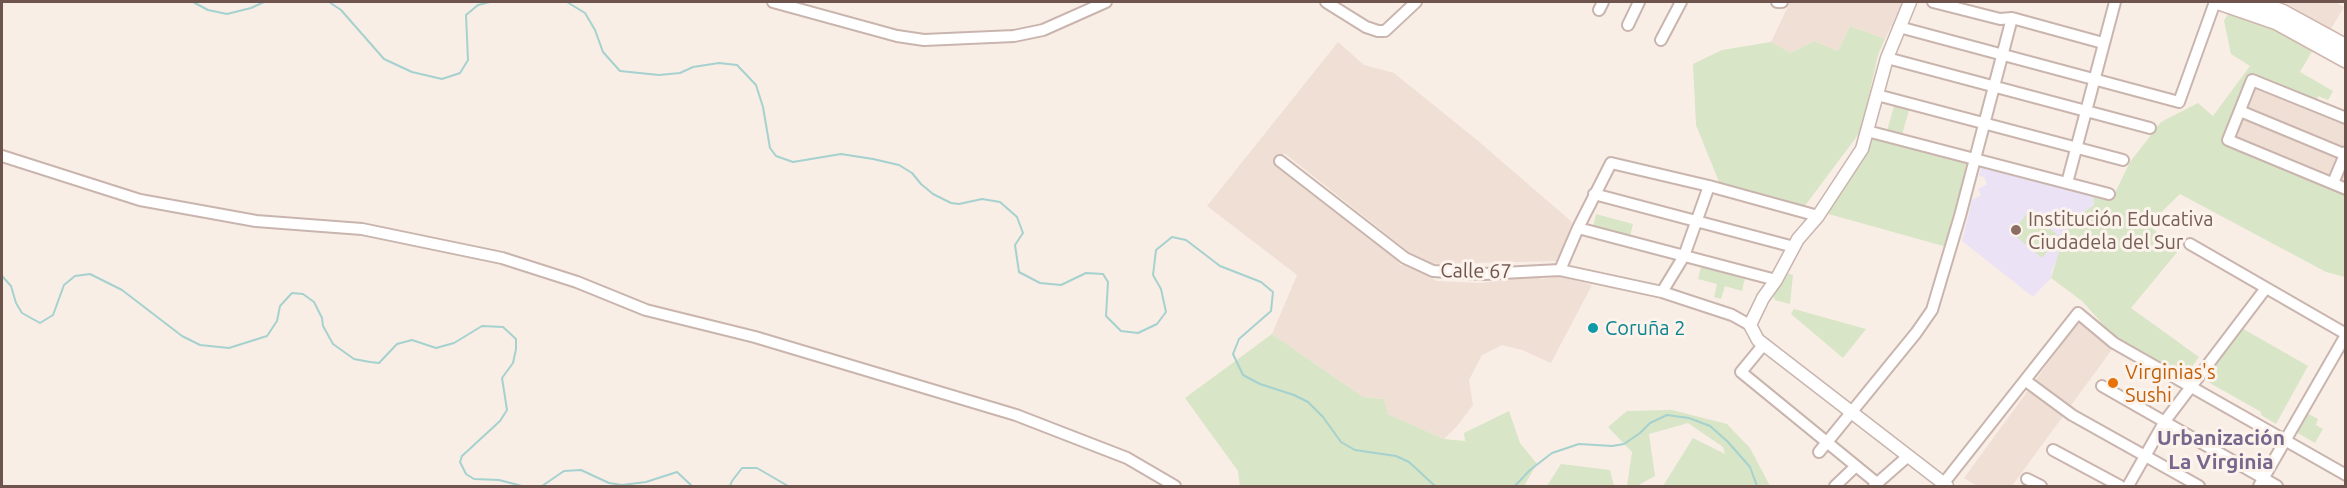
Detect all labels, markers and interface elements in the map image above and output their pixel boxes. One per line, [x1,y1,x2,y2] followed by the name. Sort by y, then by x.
[2028,207,2213,254] place label: Institución Educativa Ciudadela del Sur
[2009,223,2023,237] marker: Institución Educativa Ciudadela del Sur
[1440,258,1512,284] street label: Calle 67
[1605,316,1685,340] place label: Coruña 2
[1586,321,1600,335] marker: Coruña 2
[2125,360,2216,407] place label: Virginias's Sushi
[2106,376,2120,390] marker: Virginias's Sushi
[2157,425,2285,475] district label: Urbanización La Virginia

